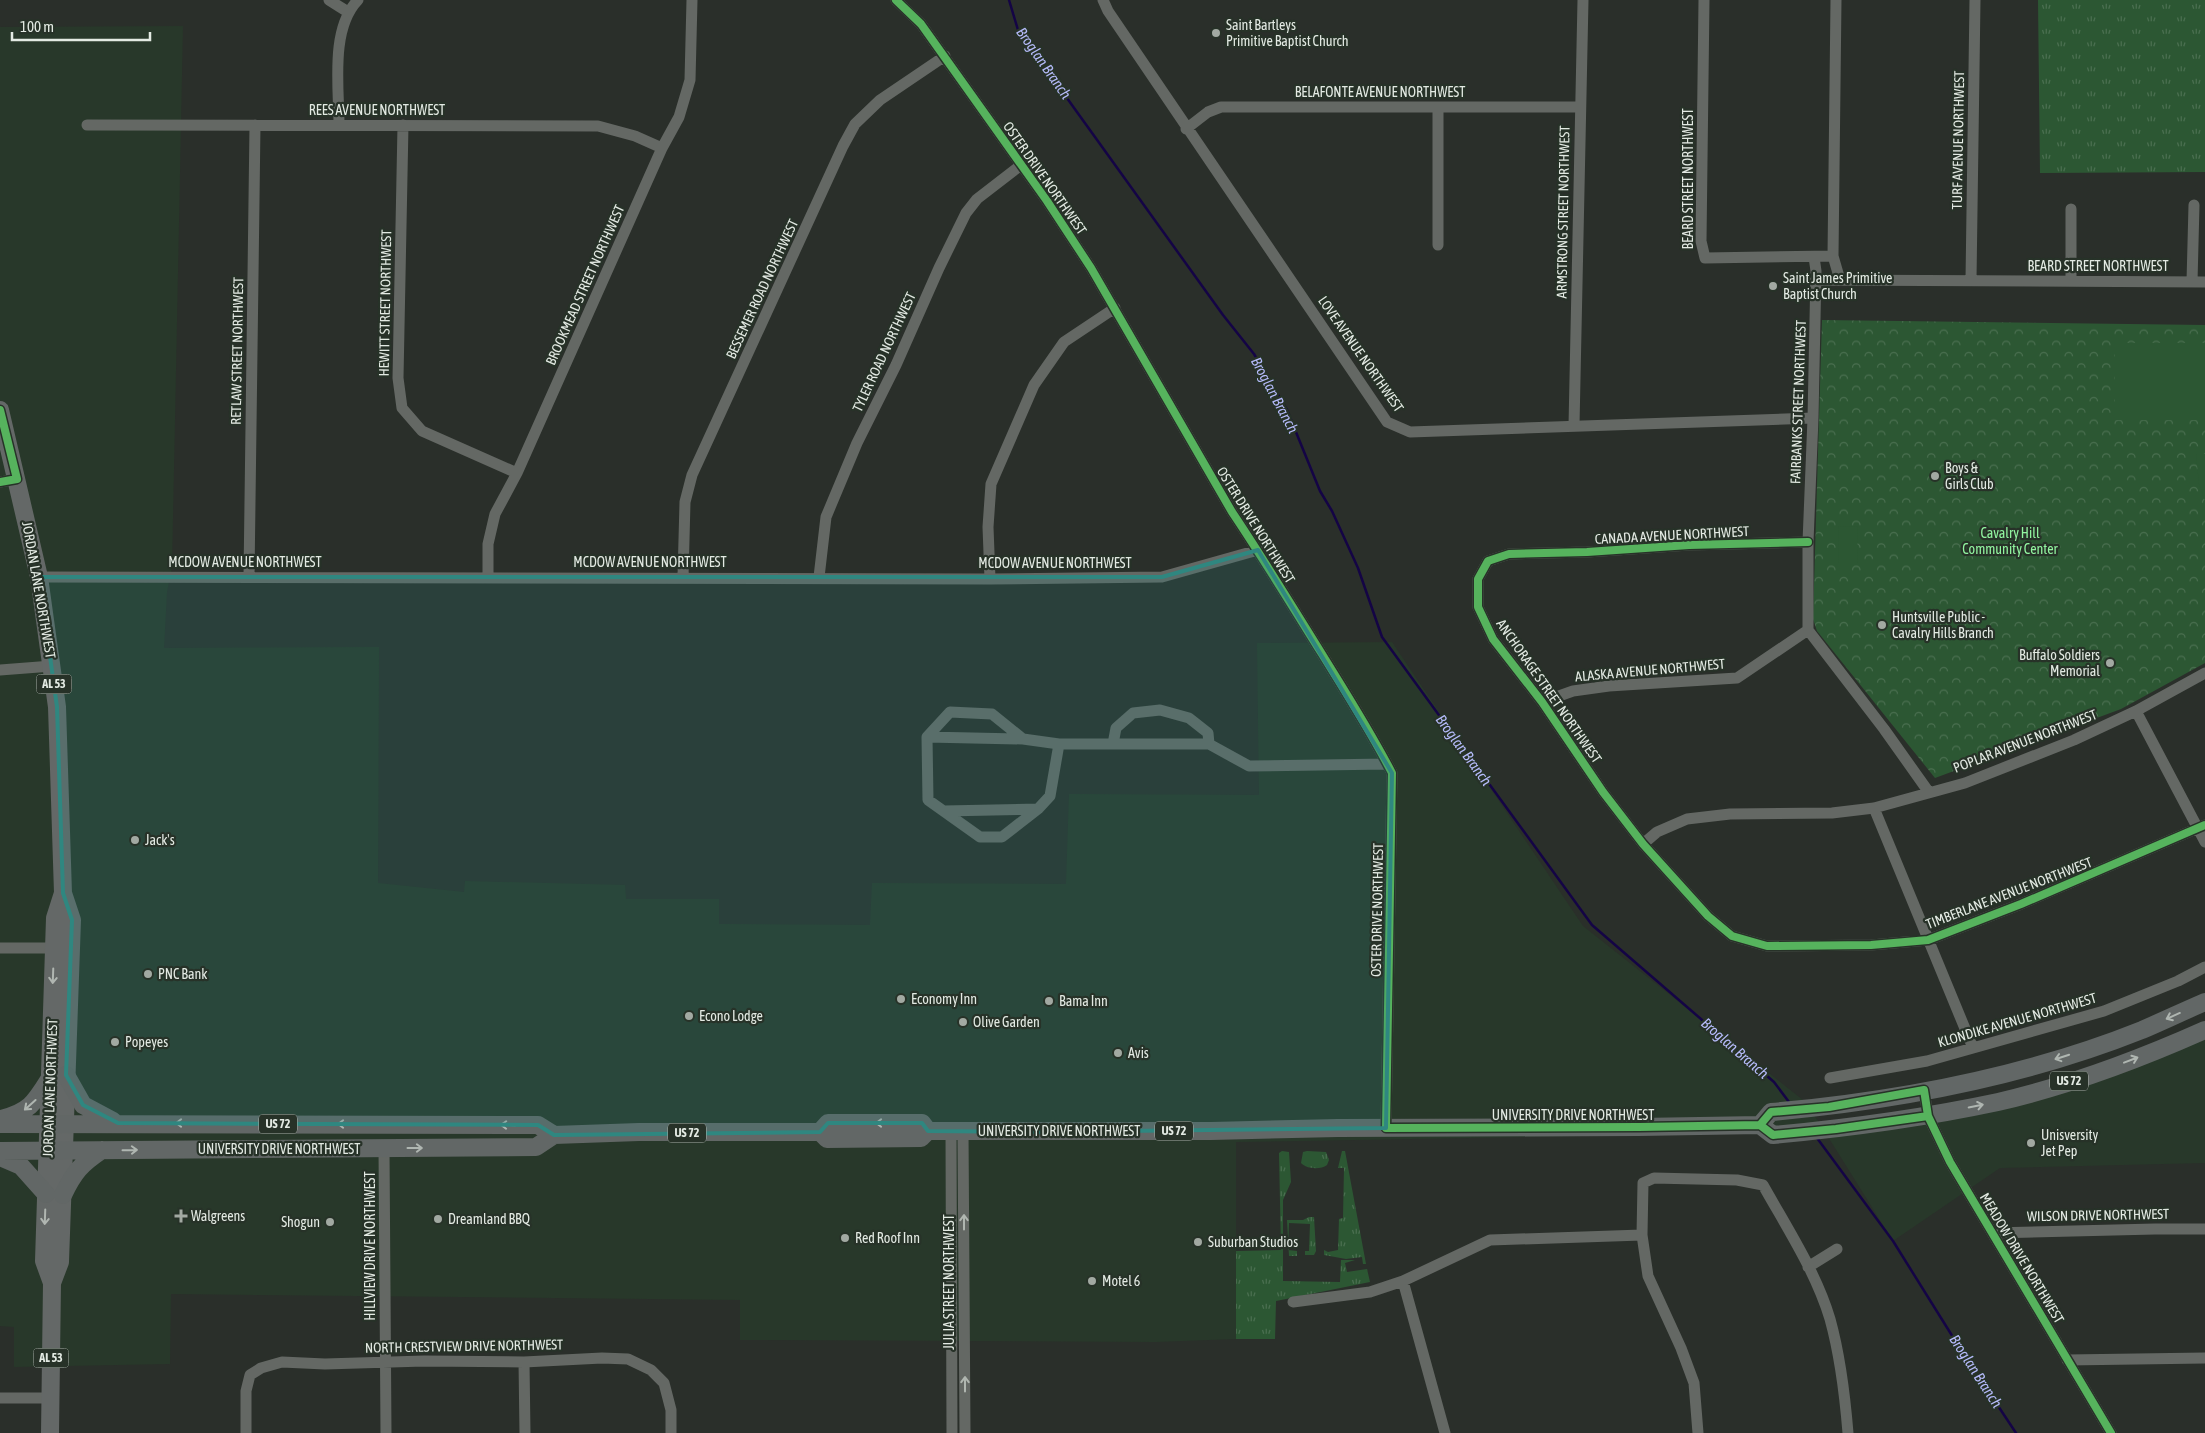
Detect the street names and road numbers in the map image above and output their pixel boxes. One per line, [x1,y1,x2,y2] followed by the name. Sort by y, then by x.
[1949,71,1967,209] street label: TURF AVENUE NORTHWEST
[1295,84,1465,100] street label: BELAFONTE AVENUE NORTHWEST
[309,102,445,118] street label: REES AVENUE NORTHWEST
[1680,108,1696,250] street label: BEARD STREET NORTHWEST
[1000,118,1090,238] street label: OSTER DRIVE NORTHWEST
[1553,125,1573,299] street label: ARMSTRONG STREET NORTHWEST
[542,202,628,368] street label: BROOKMEAD STREET NORTHWEST
[723,217,801,361] street label: BESSEMER ROAD NORTHWEST
[376,229,394,377] street label: HEWITT STREET NORTHWEST
[2027,258,2169,274] street label: BEARD STREET NORTHWEST
[228,277,246,425] street label: RETLAW STREET NORTHWEST
[849,290,919,414] street label: TYLER ROAD NORTHWEST
[1315,293,1407,415] street label: LOVE AVENUE NORTHWEST
[1787,320,1809,484] street label: FAIRBANKS STREET NORTHWEST
[1214,464,1298,586] street label: OSTER DRIVE NORTHWEST
[19,520,59,660] street label: JORDAN LANE NORTHWEST
[1594,523,1750,547] street label: CANADA AVENUE NORTHWEST
[168,554,322,570] street label: MCDOW AVENUE NORTHWEST
[573,554,727,570] street label: MCDOW AVENUE NORTHWEST
[978,555,1132,571] street label: MCDOW AVENUE NORTHWEST
[1493,616,1605,766] street label: ANCHORAGE STREET NORTHWEST
[1574,655,1726,685] street label: ALASKA AVENUE NORTHWEST
[36,674,72,694] road number: AL 53
[1951,706,2099,776] street label: POPLAR AVENUE NORTHWEST
[1368,843,1386,977] street label: OSTER DRIVE NORTHWEST
[1924,854,2094,932] street label: TIMBERLANE AVENUE NORTHWEST
[1936,990,2098,1050] street label: KLONDIKE AVENUE NORTHWEST
[40,1018,60,1158] street label: JORDAN LANE NORTHWEST
[2050,1072,2088,1090] road number: US 72
[1492,1107,1654,1123] street label: UNIVERSITY DRIVE NORTHWEST
[259,1114,297,1134] road number: US 72
[1155,1122,1193,1140] road number: US 72
[978,1123,1140,1139] street label: UNIVERSITY DRIVE NORTHWEST
[668,1124,706,1142] road number: US 72
[198,1141,360,1157] street label: UNIVERSITY DRIVE NORTHWEST
[362,1171,378,1321] street label: HILLVIEW DRIVE NORTHWEST
[1977,1190,2067,1326] street label: MEADOW DRIVE NORTHWEST
[2027,1206,2169,1224] street label: WILSON DRIVE NORTHWEST
[941,1214,957,1350] street label: JULIA STREET NORTHWEST
[365,1336,563,1356] street label: NORTH CRESTVIEW DRIVE NORTHWEST
[34,1349,68,1368] road number: AL 53

